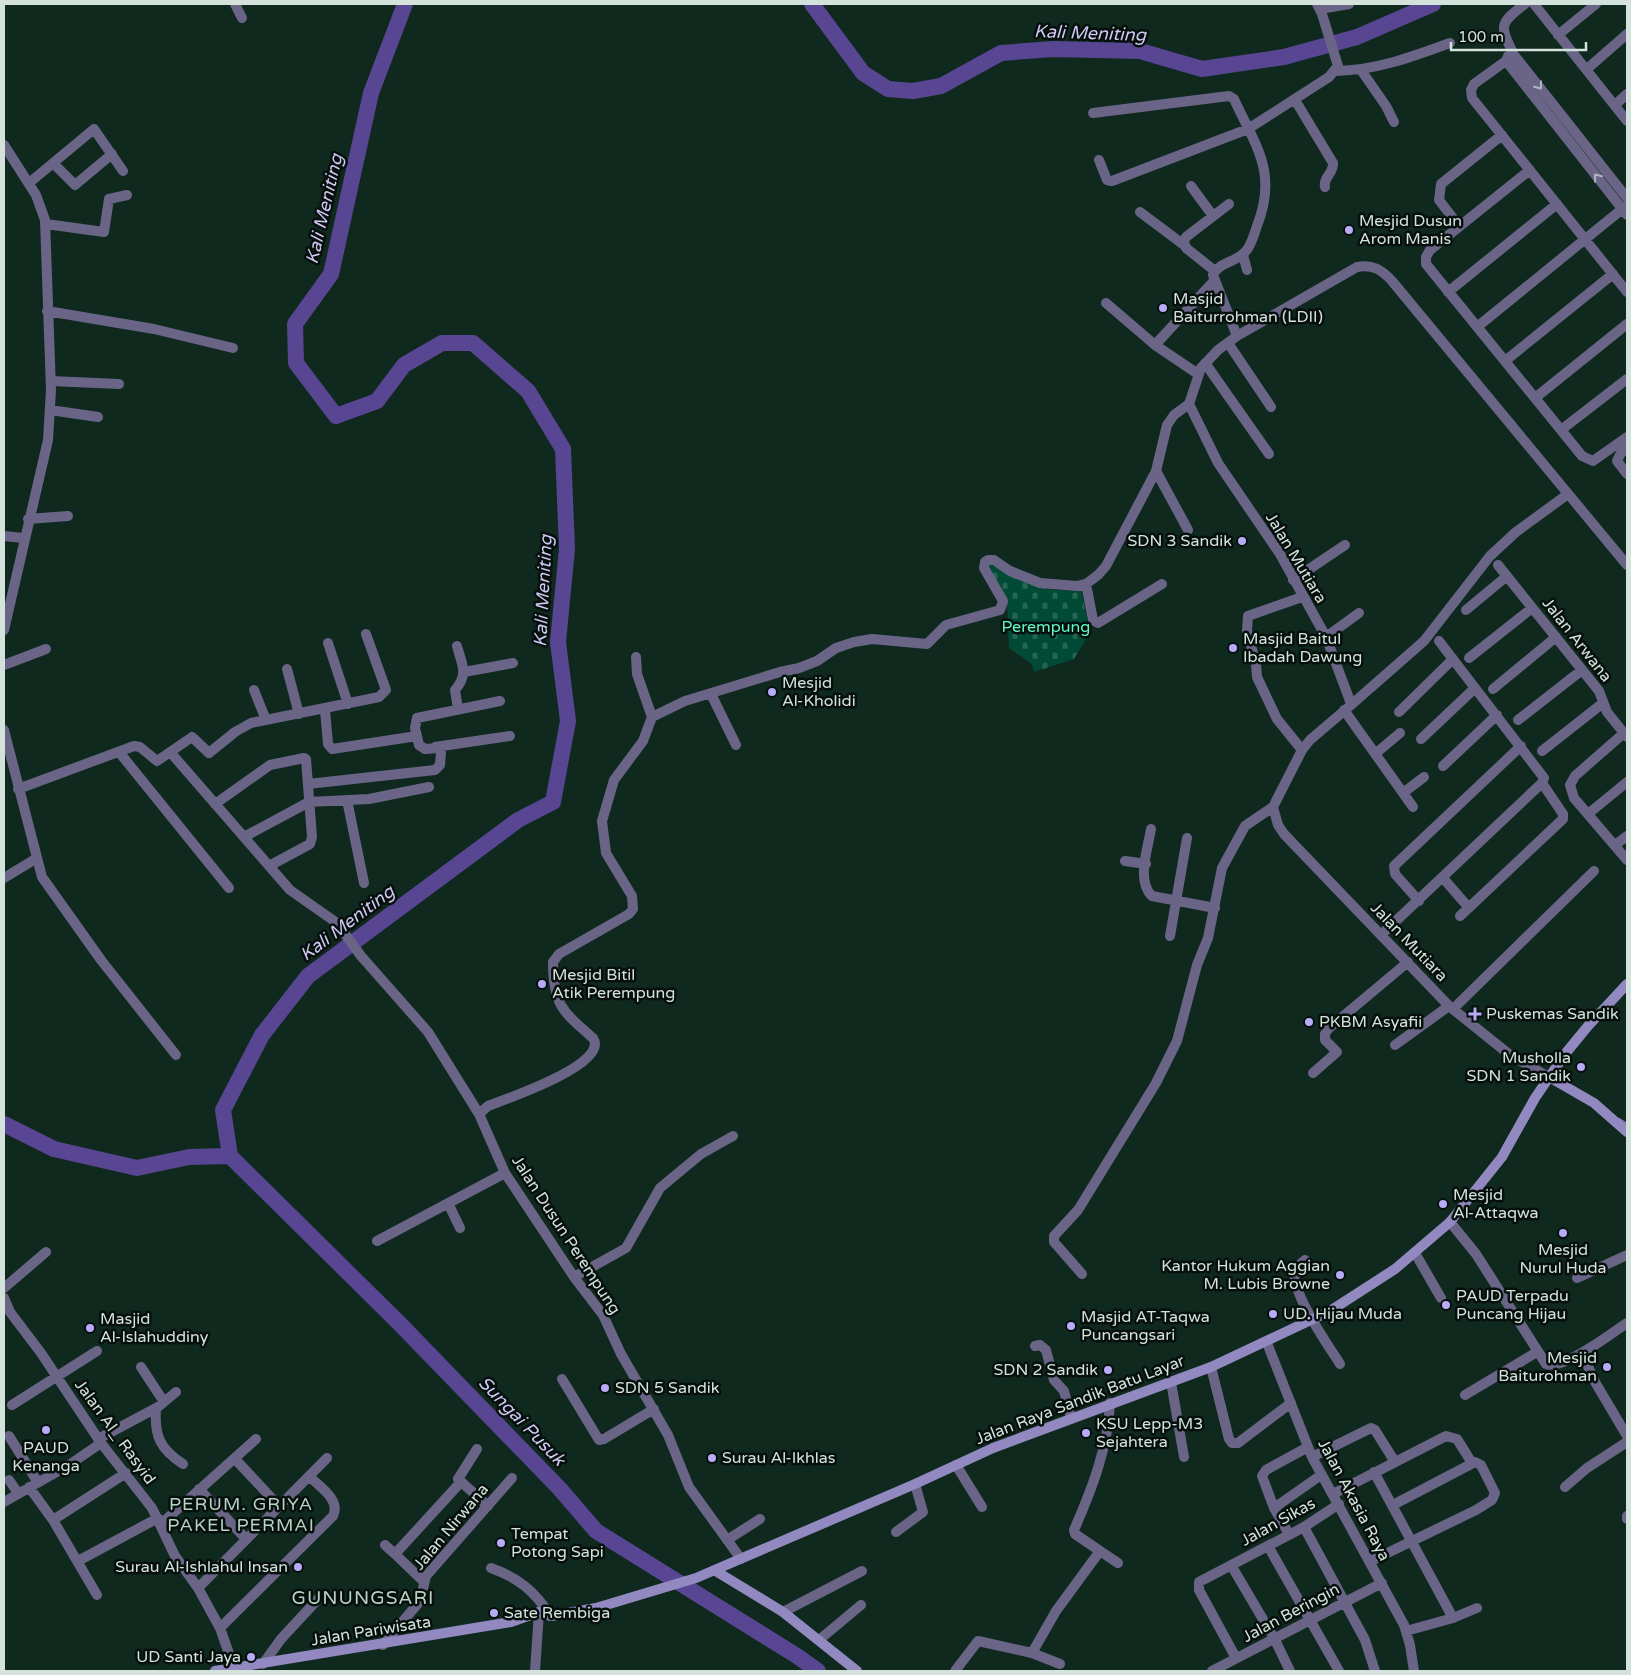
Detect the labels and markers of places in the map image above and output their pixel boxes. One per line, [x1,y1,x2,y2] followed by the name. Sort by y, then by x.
[1359,211,1462,249] place label: Mesjid Dusun Arom Manis
[1343,224,1355,236] marker: Mesjid Dusun Arom Manis
[1173,289,1323,327] place label: Masjid Baiturrohman (LDII)
[1157,302,1169,314] marker: Masjid Baiturrohman (LDII)
[1128,531,1232,551] place label: SDN 3 Sandik
[1236,535,1248,547] marker: SDN 3 Sandik
[1243,629,1362,667] place label: Masjid Baitul Ibadah Dawung
[1227,642,1239,654] marker: Masjid Baitul Ibadah Dawung
[782,673,856,711] place label: Mesjid Al-Kholidi
[766,686,778,698] marker: Mesjid Al-Kholidi
[552,965,675,1003] place label: Mesjid Bitil Atik Perempung
[536,978,548,990] marker: Mesjid Bitil Atik Perempung
[1486,1004,1619,1024] place label: Puskemas Sandik
[1468,1007,1482,1021] marker: Puskemas Sandik
[1319,1012,1422,1032] place label: PKBM Asyafii
[1303,1016,1315,1028] marker: PKBM Asyafii
[1467,1048,1571,1086] place label: Musholla SDN 1 Sandik
[1575,1061,1587,1073] marker: Musholla SDN 1 Sandik
[1453,1185,1539,1223] place label: Mesjid Al-Attaqwa
[1437,1198,1449,1210] marker: Mesjid Al-Attaqwa
[1557,1227,1569,1239] marker: Mesjid Nurul Huda
[1519,1240,1607,1278] place label: Mesjid Nurul Huda
[1161,1256,1330,1294] place label: Kantor Hukum Aggian M. Lubis Browne
[1334,1269,1346,1281] marker: Kantor Hukum Aggian M. Lubis Browne
[1456,1286,1569,1324] place label: PAUD Terpadu Puncang Hijau
[1440,1299,1452,1311] marker: PAUD Terpadu Puncang Hijau
[1283,1304,1402,1324] place label: UD. Hijau Muda
[1081,1307,1210,1345] place label: Masjid AT-Taqwa Puncangsari
[1267,1308,1279,1320] marker: UD. Hijau Muda
[100,1309,209,1347] place label: Masjid Al-Islahuddiny
[1065,1320,1077,1332] marker: Masjid AT-Taqwa Puncangsari
[84,1322,96,1334] marker: Masjid Al-Islahuddiny
[1498,1348,1597,1386] place label: Mesjid Baiturohman
[994,1360,1098,1380] place label: SDN 2 Sandik
[1601,1361,1613,1373] marker: Mesjid Baiturohman
[1102,1364,1114,1376] marker: SDN 2 Sandik
[615,1378,720,1398] place label: SDN 5 Sandik
[599,1382,611,1394] marker: SDN 5 Sandik
[1096,1414,1203,1452] place label: KSU Lepp-M3 Sejahtera
[40,1424,52,1436] marker: PAUD Kenanga
[1080,1427,1092,1439] marker: KSU Lepp-M3 Sejahtera
[12,1438,80,1476] place label: PAUD Kenanga
[722,1448,835,1468] place label: Surau Al-Ikhlas
[706,1452,718,1464] marker: Surau Al-Ikhlas
[511,1524,604,1562] place label: Tempat Potong Sapi
[495,1537,507,1549] marker: Tempat Potong Sapi
[115,1557,288,1577] place label: Surau Al-Ishlahul Insan
[292,1561,304,1573] marker: Surau Al-Ishlahul Insan
[504,1603,610,1623] place label: Sate Rembiga
[488,1607,500,1619] marker: Sate Rembiga
[136,1647,241,1667] place label: UD Santi Jaya
[245,1651,257,1663] marker: UD Santi Jaya

